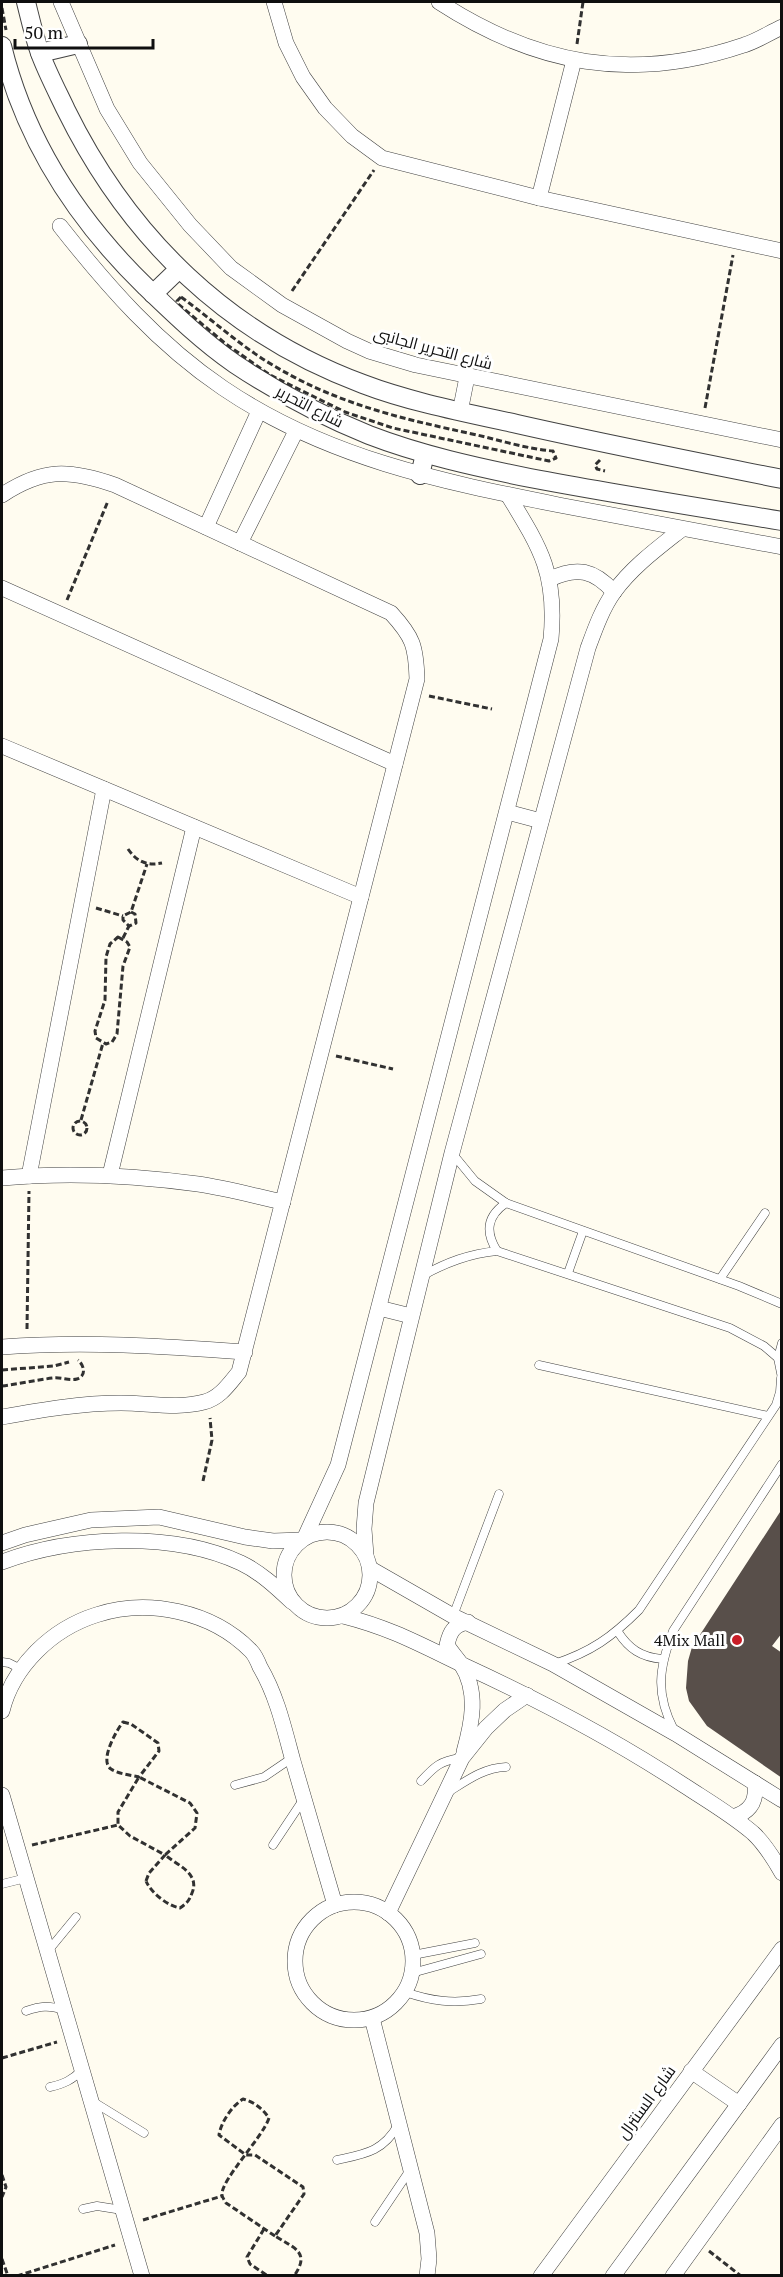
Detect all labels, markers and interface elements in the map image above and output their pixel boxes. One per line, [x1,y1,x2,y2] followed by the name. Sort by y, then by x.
[15,12,153,50] scale bar
[24,20,64,44] text: 50 m
[371,322,495,375] street label: شارع التحرير الجانبى
[271,379,348,433] street label: شارع التحرير
[654,1629,725,1651] place label: 4Mix Mall
[730,1633,744,1647] marker: 4Mix Mall
[612,2061,681,2144] street label: شارع السنترال

